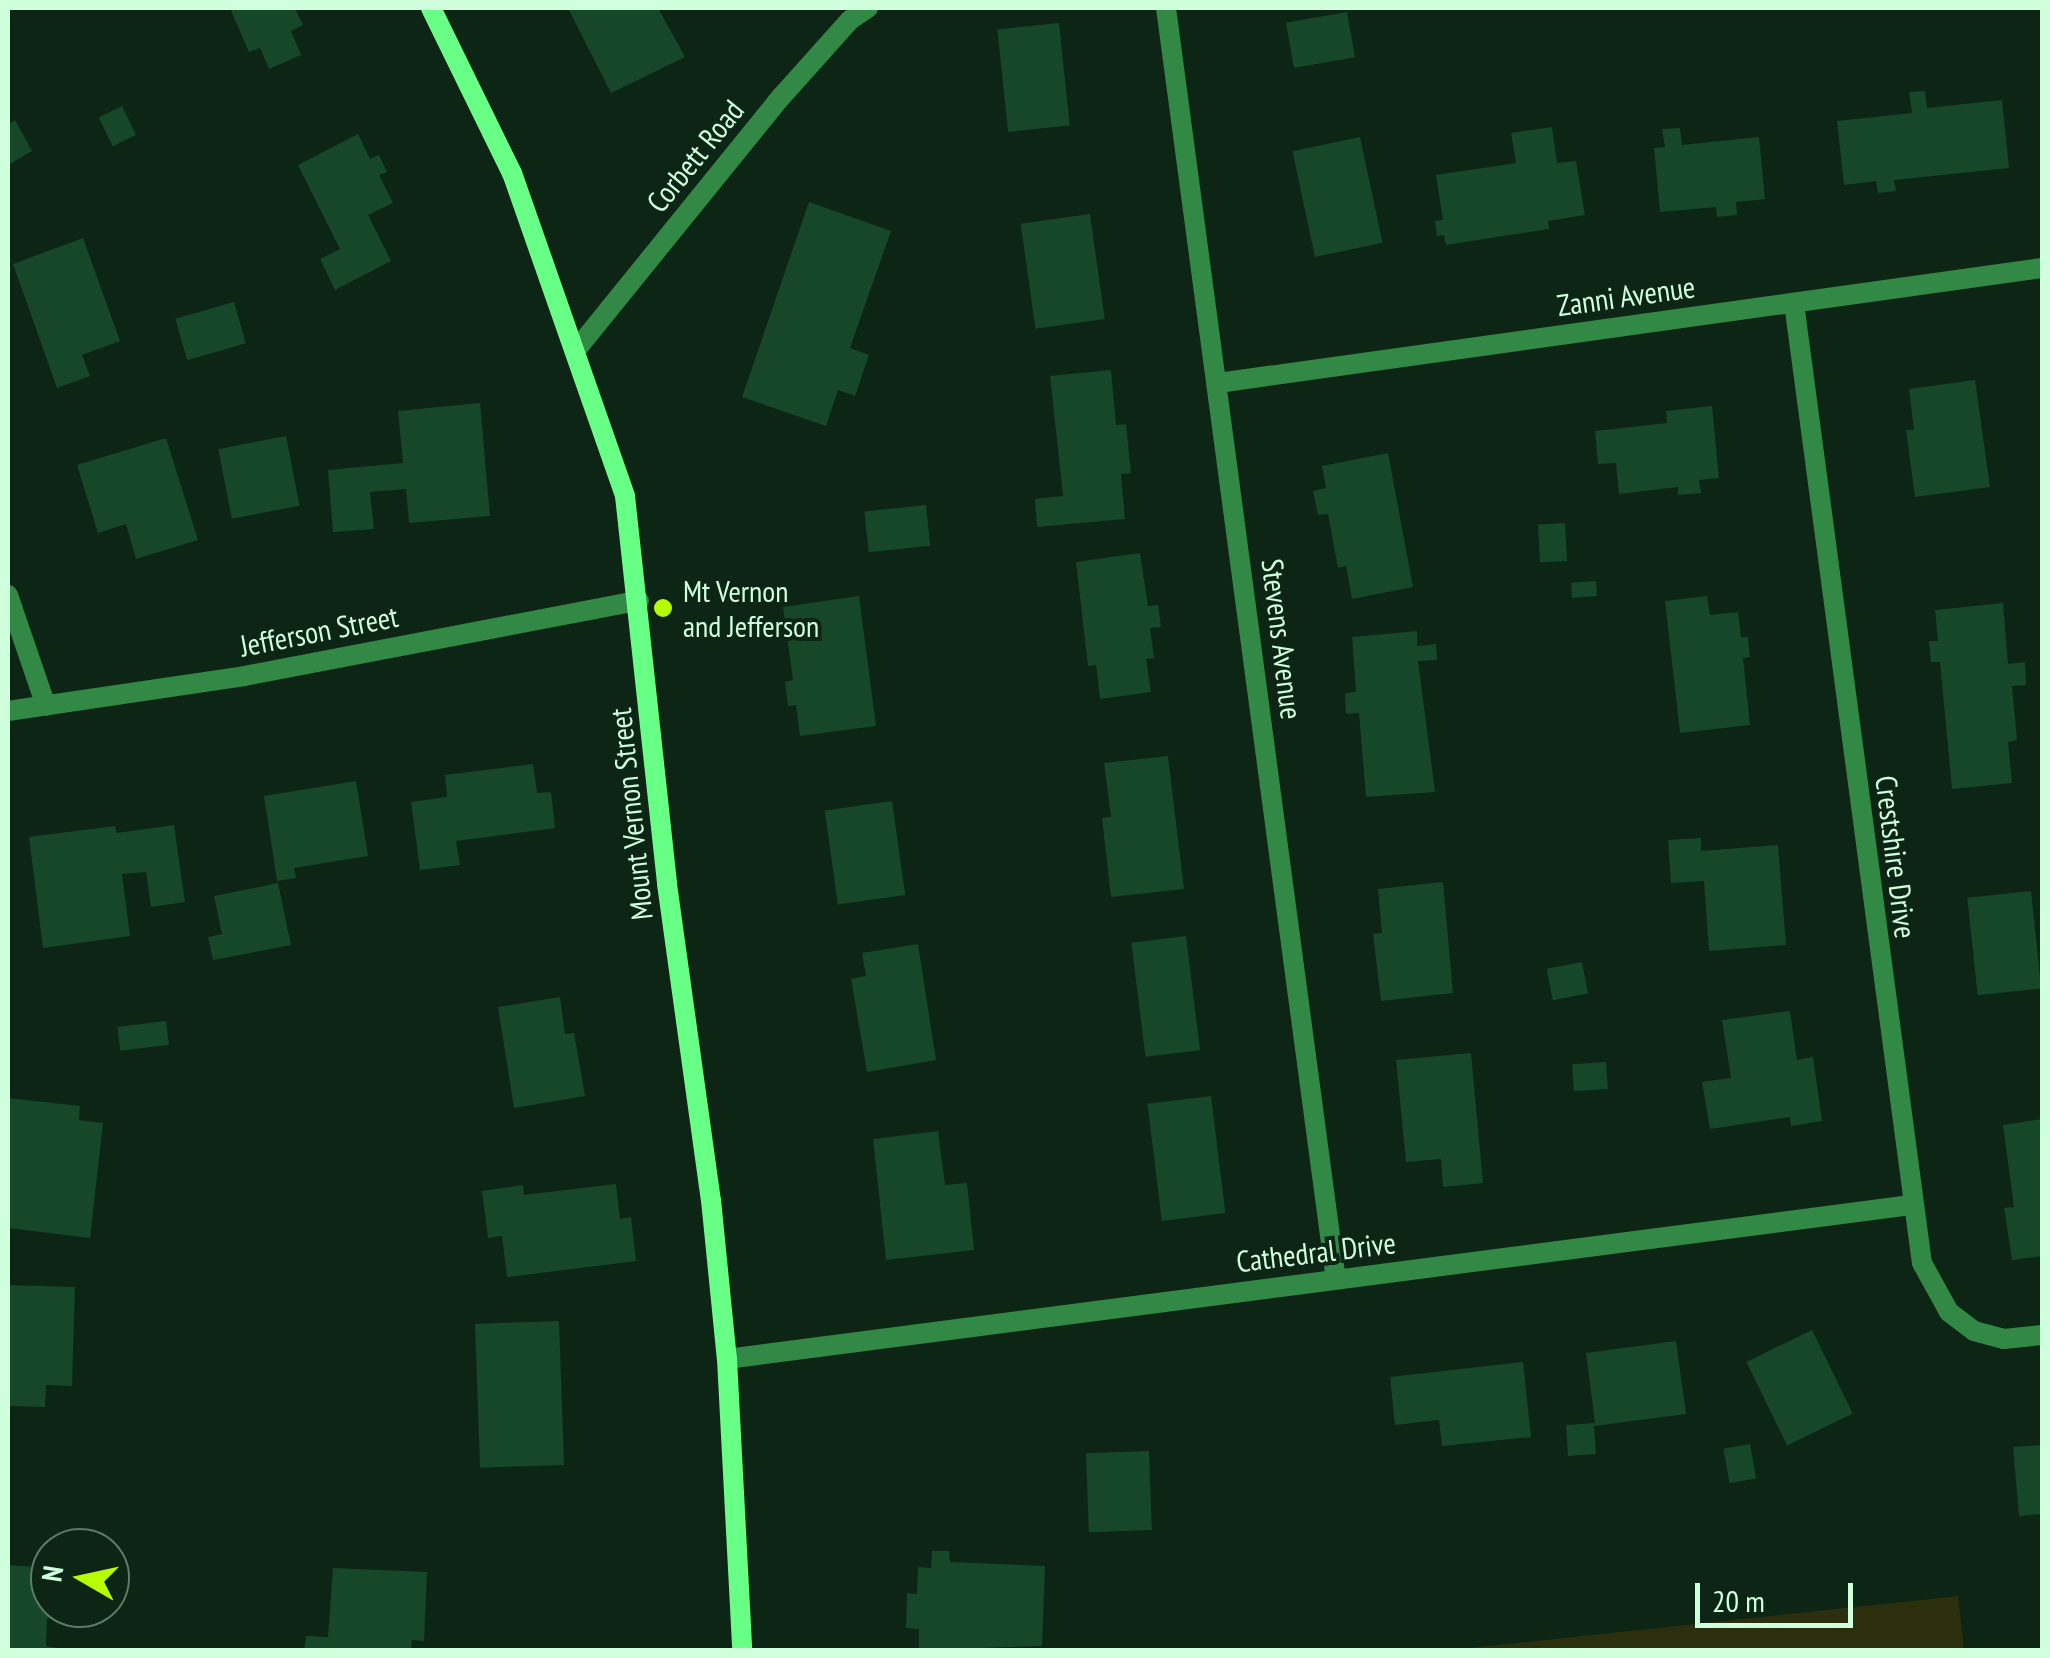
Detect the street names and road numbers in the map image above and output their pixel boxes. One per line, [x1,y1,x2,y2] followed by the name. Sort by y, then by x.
[639,93,751,219] street label: Corbett Road
[1554,268,1698,324] street label: Zanni Avenue
[1254,556,1310,722] street label: Stevens Avenue
[237,598,401,664] street label: Jefferson Street
[602,706,660,922] street label: Mount Vernon Street
[1868,774,1924,940] street label: Crestshire Drive
[1234,1224,1398,1280] street label: Cathedral Drive

